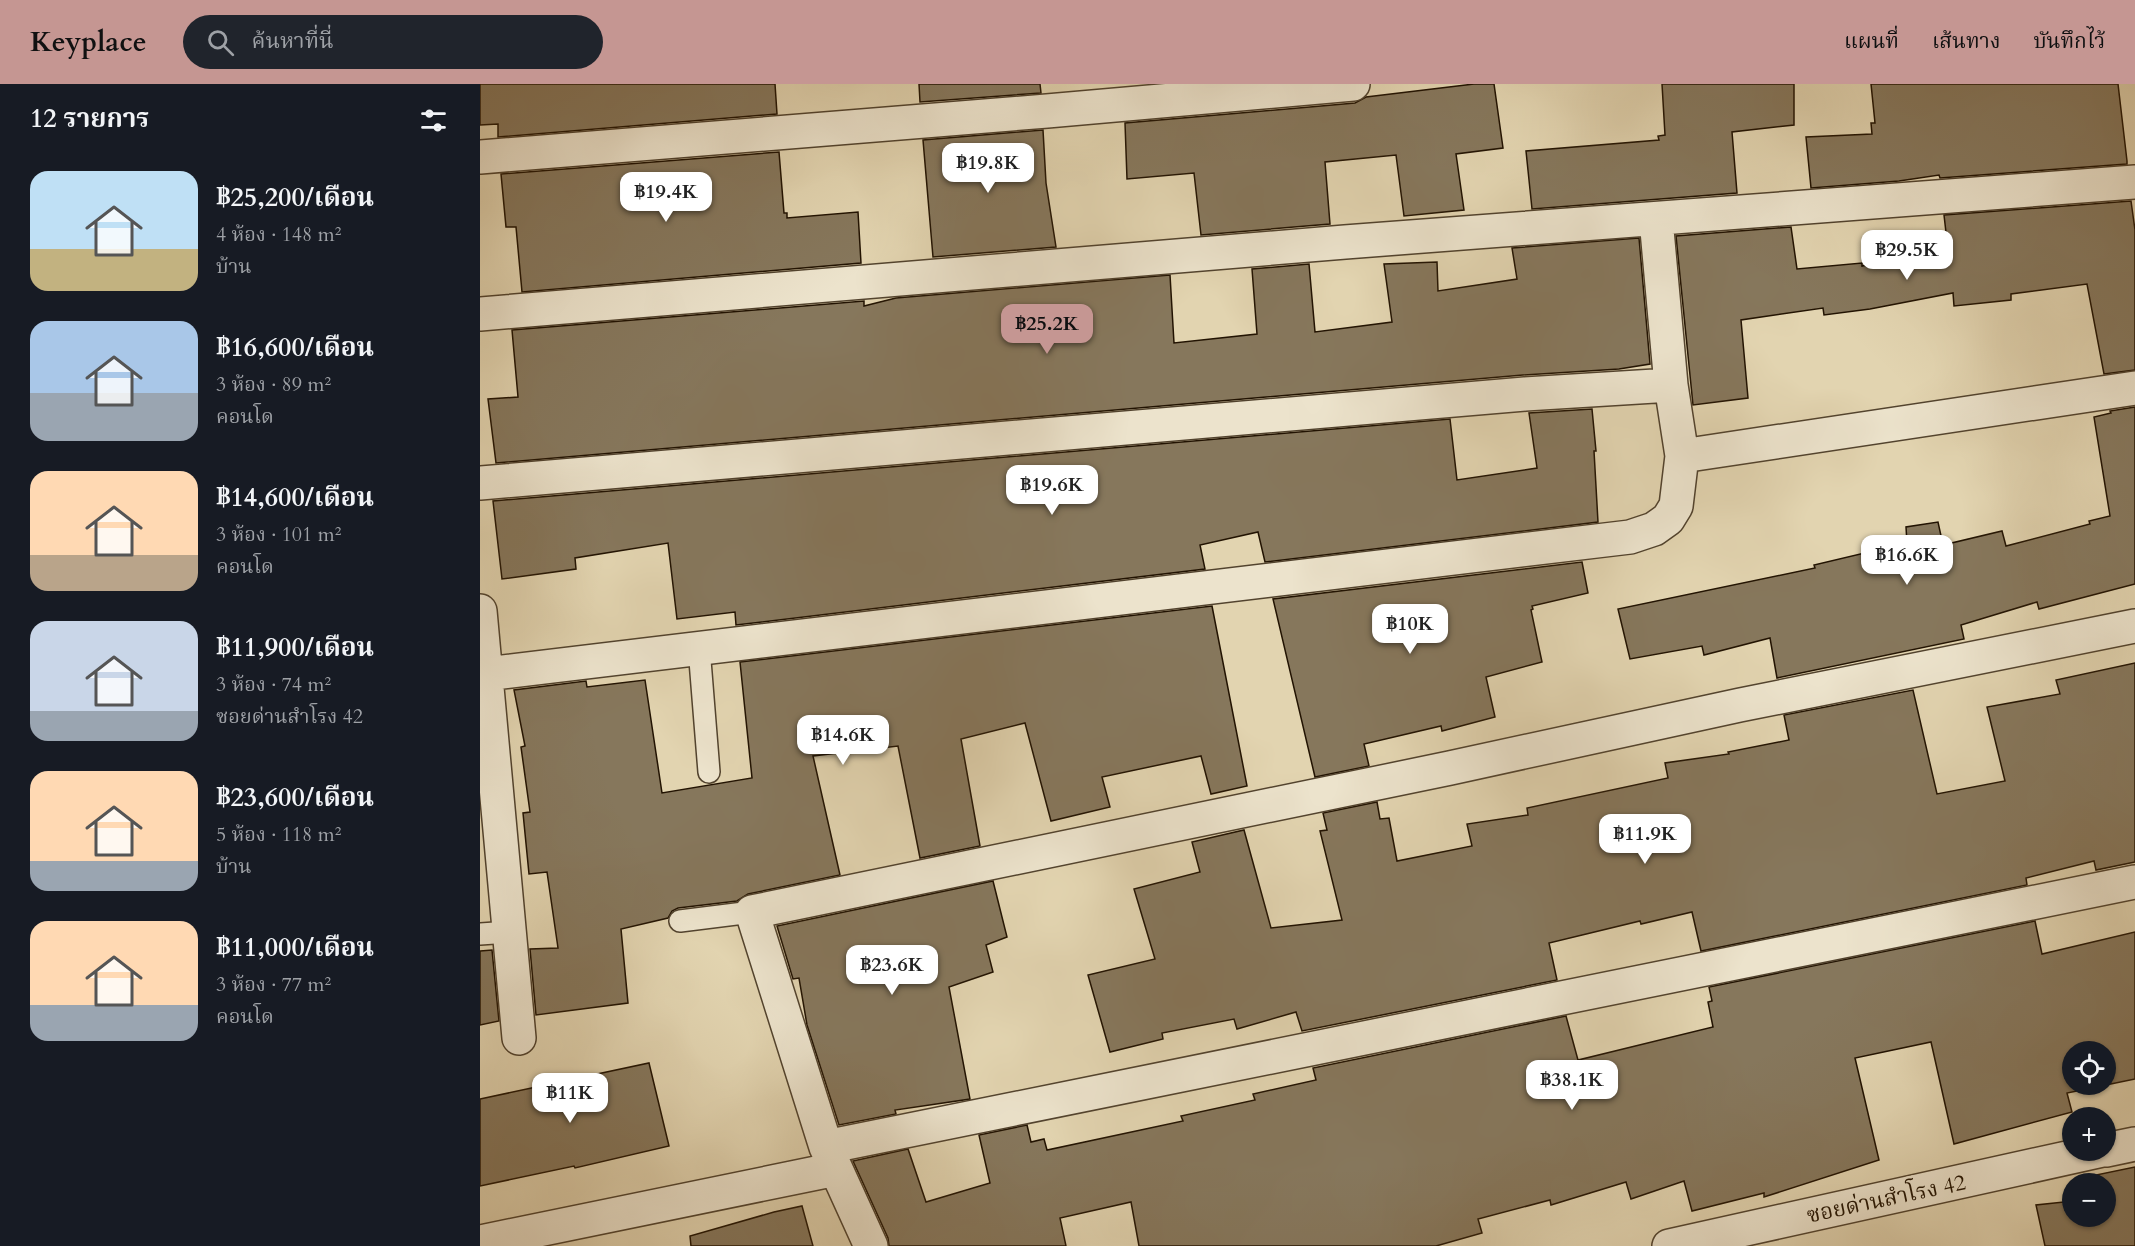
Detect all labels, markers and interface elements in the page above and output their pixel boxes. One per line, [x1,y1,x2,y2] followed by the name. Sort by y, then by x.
[183,15,603,69] search box
[30,23,147,61] text: Keyplace
[204,26,237,59] icon: search
[252,26,334,56] text: ค้นหาที่นี่
[1844,27,1899,56] text: แผนที่
[1932,27,2000,56] text: เส้นทาง
[2033,27,2105,56] text: บันทึกไว้
[30,101,149,136] text: 12 รายการ
[417,104,450,137] icon: filters
[939,143,1037,194] pin: ฿19.8K
[956,149,1020,176] text: ฿19.8K
[617,172,715,223] pin: ฿19.4K
[634,178,698,205] text: ฿19.4K
[216,180,374,215] text: ฿25,200/เดือน
[78,195,150,267] icon: home
[216,221,341,248] text: 4 ห้อง · 148 m²
[1858,230,1956,281] pin: ฿29.5K
[1875,236,1939,263] text: ฿29.5K
[216,253,252,280] text: บ้าน
[998,304,1096,355] pin: ฿25.2K
[1015,310,1079,337] text: ฿25.2K
[216,330,374,365] text: ฿16,600/เดือน
[78,345,150,417] icon: home
[216,371,331,398] text: 3 ห้อง · 89 m²
[216,403,274,430] text: คอนโด
[1003,465,1101,516] pin: ฿19.6K
[1020,471,1084,498] text: ฿19.6K
[216,480,374,515] text: ฿14,600/เดือน
[78,495,150,567] icon: home
[216,521,341,548] text: 3 ห้อง · 101 m²
[1858,535,1956,586] pin: ฿16.6K
[1875,541,1939,568] text: ฿16.6K
[216,553,274,580] text: คอนโด
[1374,604,1446,655] pin: ฿10K
[1386,610,1434,637] text: ฿10K
[216,630,374,665] text: ฿11,900/เดือน
[78,645,150,717] icon: home
[216,671,331,698] text: 3 ห้อง · 74 m²
[216,703,363,730] text: ซอยด่านสำโรง 42
[794,715,892,766] pin: ฿14.6K
[811,721,875,748] text: ฿14.6K
[216,780,374,815] text: ฿23,600/เดือน
[78,795,150,867] icon: home
[1596,814,1694,865] pin: ฿11.9K
[1613,820,1677,847] text: ฿11.9K
[216,821,341,848] text: 5 ห้อง · 118 m²
[216,853,252,880] text: บ้าน
[216,930,374,965] text: ฿11,000/เดือน
[78,945,150,1017] icon: home
[843,945,941,996] pin: ฿23.6K
[860,951,924,978] text: ฿23.6K
[216,971,331,998] text: 3 ห้อง · 77 m²
[216,1003,274,1030] text: คอนโด
[2062,1041,2116,1227] map controls
[2062,1041,2116,1095] button: locate
[1523,1060,1621,1111] pin: ฿38.1K
[1540,1066,1604,1093] text: ฿38.1K
[534,1073,606,1124] pin: ฿11K
[546,1079,594,1106] text: ฿11K
[2062,1107,2116,1161] button: +
[1804,1167,1968,1230] street label: ซอยด่านสำโรง 42
[2062,1173,2116,1227] button: −

